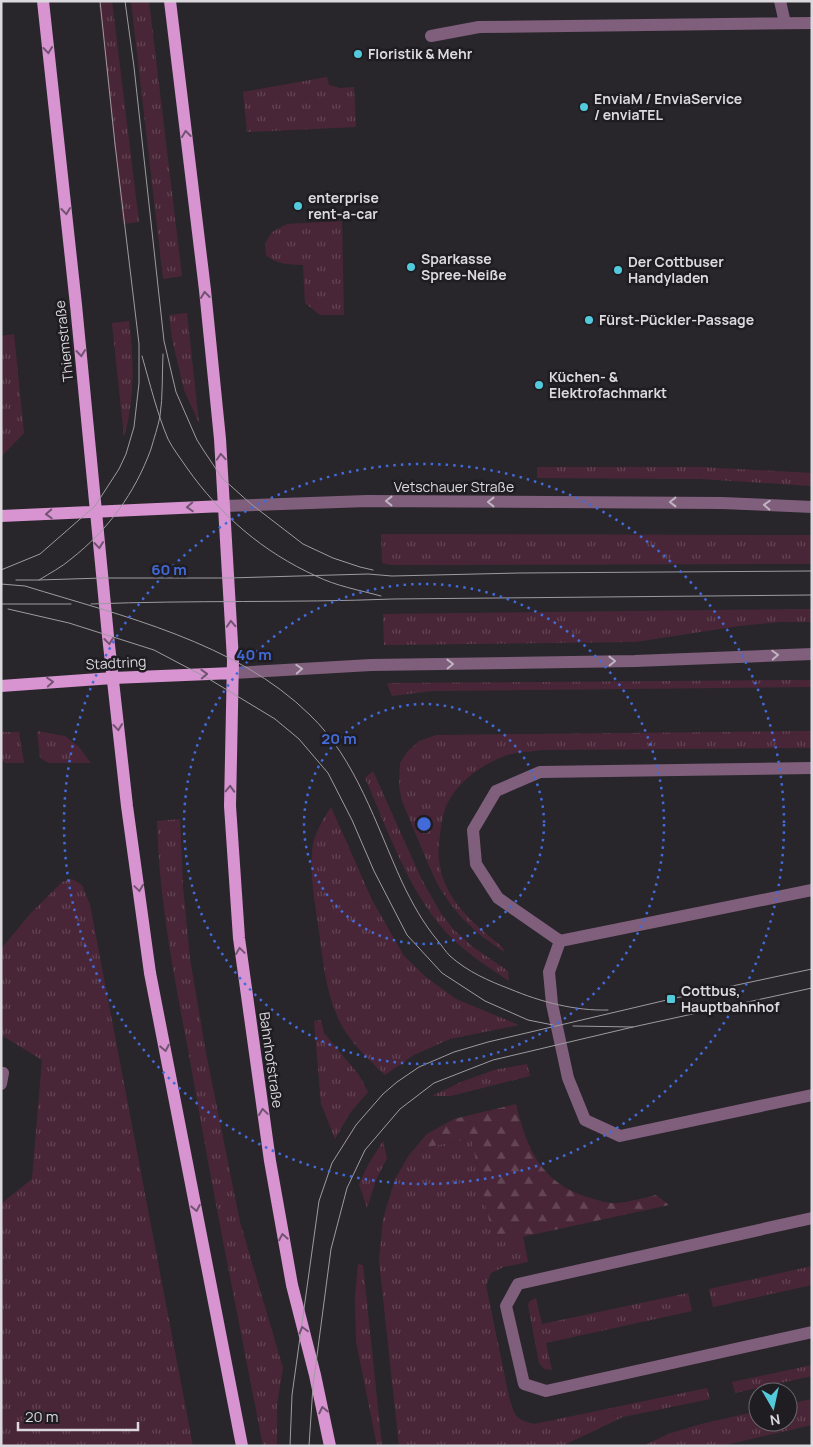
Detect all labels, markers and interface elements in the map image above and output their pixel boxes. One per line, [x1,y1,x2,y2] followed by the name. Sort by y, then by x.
[368,44,473,63] place label: Floristik & Mehr
[42,46,53,54] one-way arrow
[352,48,364,60] marker: Floristik & Mehr
[594,89,742,124] place label: EnviaM / EnviaService / enviaTEL
[578,101,590,113] marker: EnviaM / EnviaService / enviaTEL
[181,130,192,138] one-way arrow
[308,188,379,223] place label: enterprise rent-a-car
[292,200,304,212] marker: enterprise rent-a-car
[60,208,71,216] one-way arrow
[421,249,507,284] place label: Sparkasse Spree-Neiße
[628,252,724,287] place label: Der Cottbuser Handyladen
[405,261,417,273] marker: Sparkasse Spree-Neiße
[612,264,624,276] marker: Der Cottbuser Handyladen
[200,291,211,299] one-way arrow
[50,299,77,383] street label: Thiemstraße
[599,310,754,329] place label: Fürst-Pückler-Passage
[583,314,595,326] marker: Fürst-Pückler-Passage
[75,349,86,357] one-way arrow
[549,367,667,402] place label: Küchen- & Elektrofachmarkt
[533,379,545,391] marker: Küchen- & Elektrofachmarkt
[216,453,227,461] one-way arrow
[394,477,514,496] street label: Vetschauer Straße
[385,496,392,506] one-way arrow
[486,497,494,507] one-way arrow
[669,497,676,507] one-way arrow
[762,499,770,510] one-way arrow
[185,502,193,513] one-way arrow
[44,509,52,519] one-way arrow
[93,541,104,549] one-way arrow
[151,559,187,580] text: 60 m
[226,620,237,628] one-way arrow
[103,637,114,645] one-way arrow
[236,644,272,665] text: 40 m
[771,650,779,660] one-way arrow
[85,651,147,674] street label: Stadtring
[609,656,617,667] one-way arrow
[446,659,454,669] one-way arrow
[295,663,303,674] one-way arrow
[200,668,208,679] one-way arrow
[46,677,54,688] one-way arrow
[112,723,123,731] one-way arrow
[321,728,357,749] text: 20 m
[225,785,236,793] one-way arrow
[415,815,433,833] centre of rings
[133,884,143,892] one-way arrow
[236,947,246,956] one-way arrow
[681,981,780,1016] place label: Cottbus, Hauptbahnhof
[665,993,677,1005] marker: Cottbus, Hauptbahnhof
[255,1011,288,1109] street label: Bahnhofstraße
[159,1044,169,1053] one-way arrow
[258,1108,269,1116] one-way arrow
[190,1203,201,1212] one-way arrow
[279,1233,289,1241] one-way arrow
[298,1325,309,1334] one-way arrow
[748,1382,798,1432] north arrow
[18,1400,138,1432] scale bar
[25,1406,58,1427] text: 20 m
[318,1406,328,1415] one-way arrow
[769,1410,782,1431] text: N

